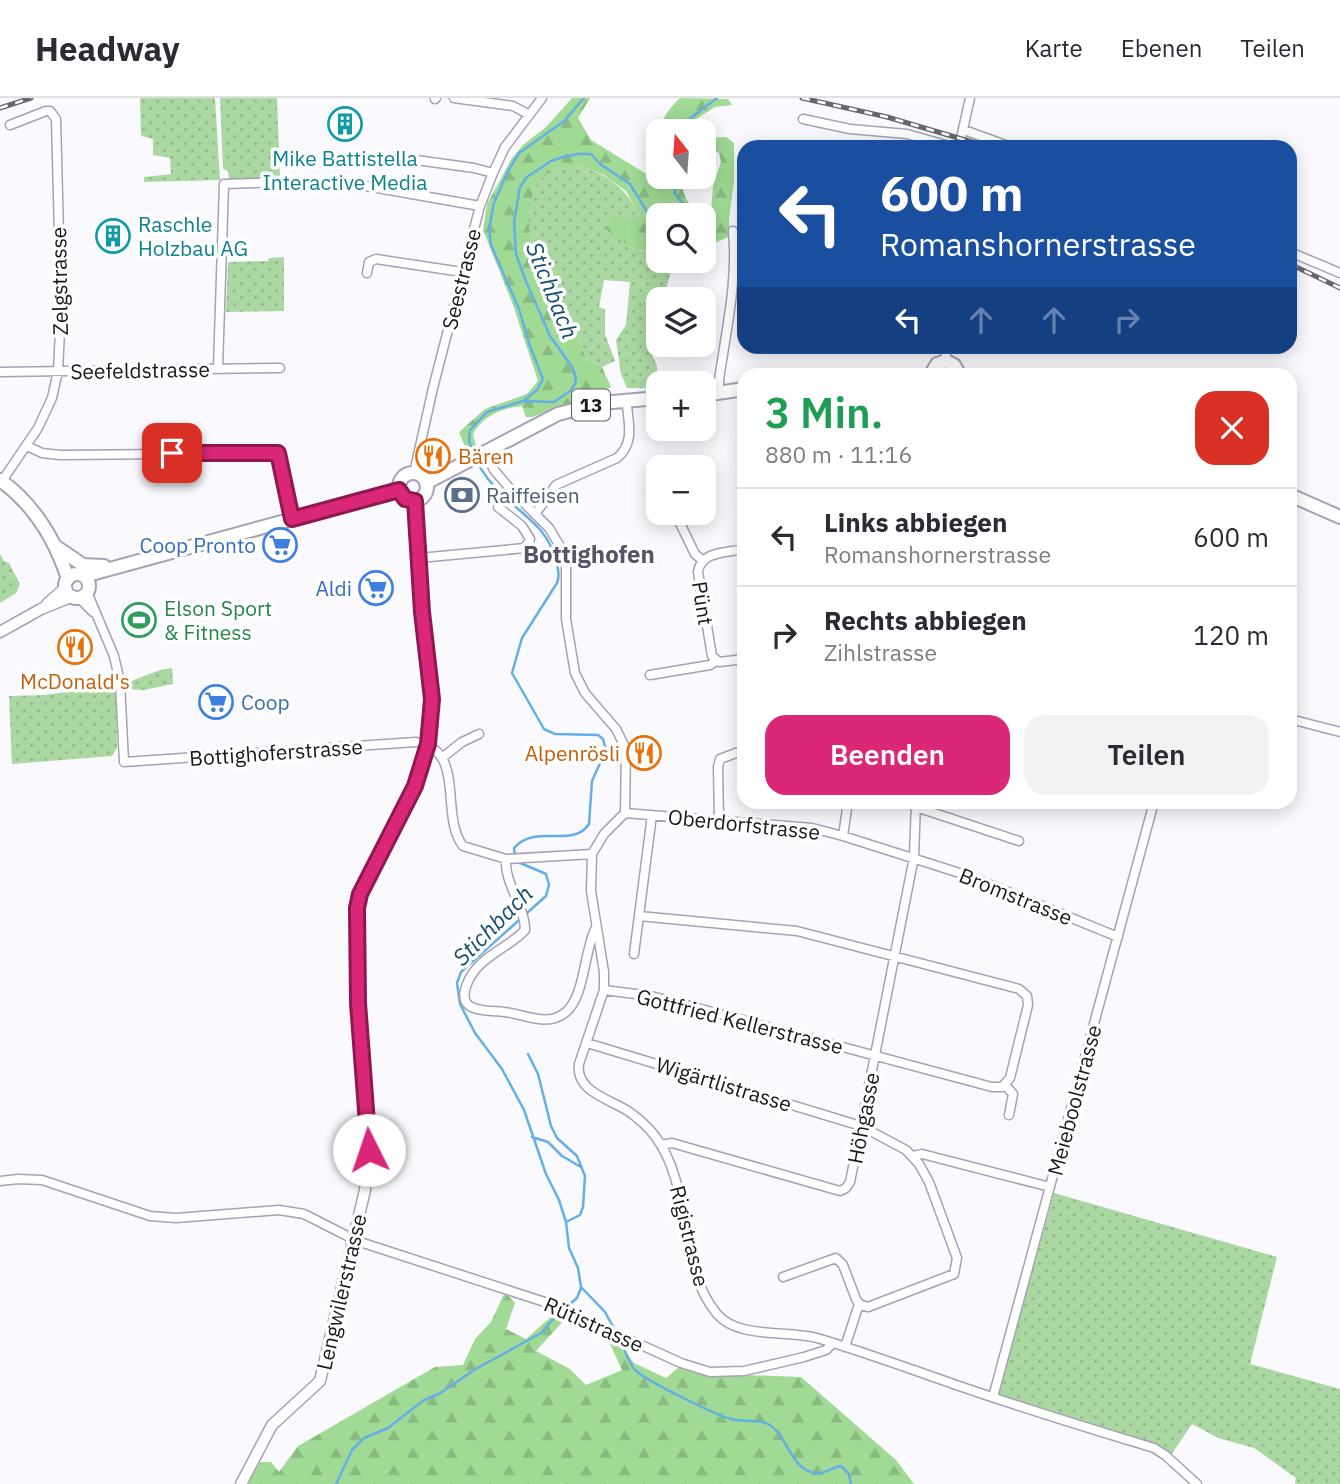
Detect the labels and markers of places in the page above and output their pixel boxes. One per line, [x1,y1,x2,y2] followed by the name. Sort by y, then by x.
[326,105,364,143] building icon: Mike Battistella Interactive Media
[262,144,428,196] place label: Mike Battistella Interactive Media
[138,210,248,262] place label: Raschle Holzbau AG
[94,217,132,255] building icon: Raschle Holzbau AG
[142,423,202,483] pin
[414,437,452,475] restaurant icon: Bären
[458,442,514,470] place label: Bären
[443,476,481,514] bank icon: Raiffeisen
[486,481,580,509] place label: Raiffeisen
[261,526,299,564] supermarket icon: Coop Pronto
[139,531,256,559] place label: Coop Pronto
[357,569,395,607] supermarket icon: Aldi
[315,574,352,602] place label: Aldi
[164,594,272,646] place label: Elson Sport & Fitness
[120,601,158,639] sports icon: Elson Sport & Fitness
[56,628,94,666] restaurant icon: McDonald's
[20,667,130,695] place label: McDonald's
[197,683,235,721] supermarket icon: Coop
[241,688,290,716] place label: Coop
[625,734,663,772] restaurant icon: Alpenrösli
[525,739,620,767] place label: Alpenrösli

